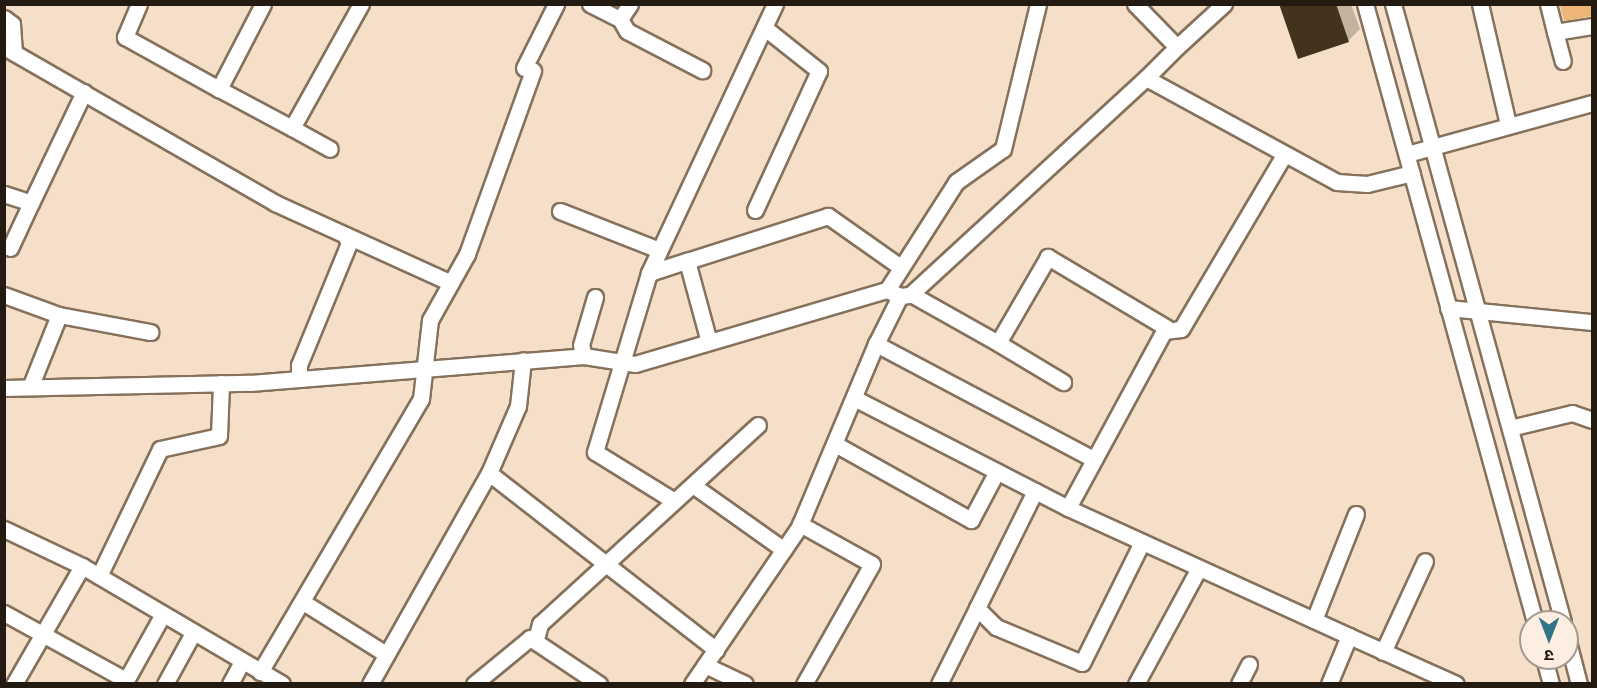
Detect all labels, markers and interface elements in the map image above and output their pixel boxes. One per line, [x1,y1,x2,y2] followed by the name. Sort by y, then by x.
[1519,610,1579,670] north arrow
[1544,645,1554,667] text: उ

